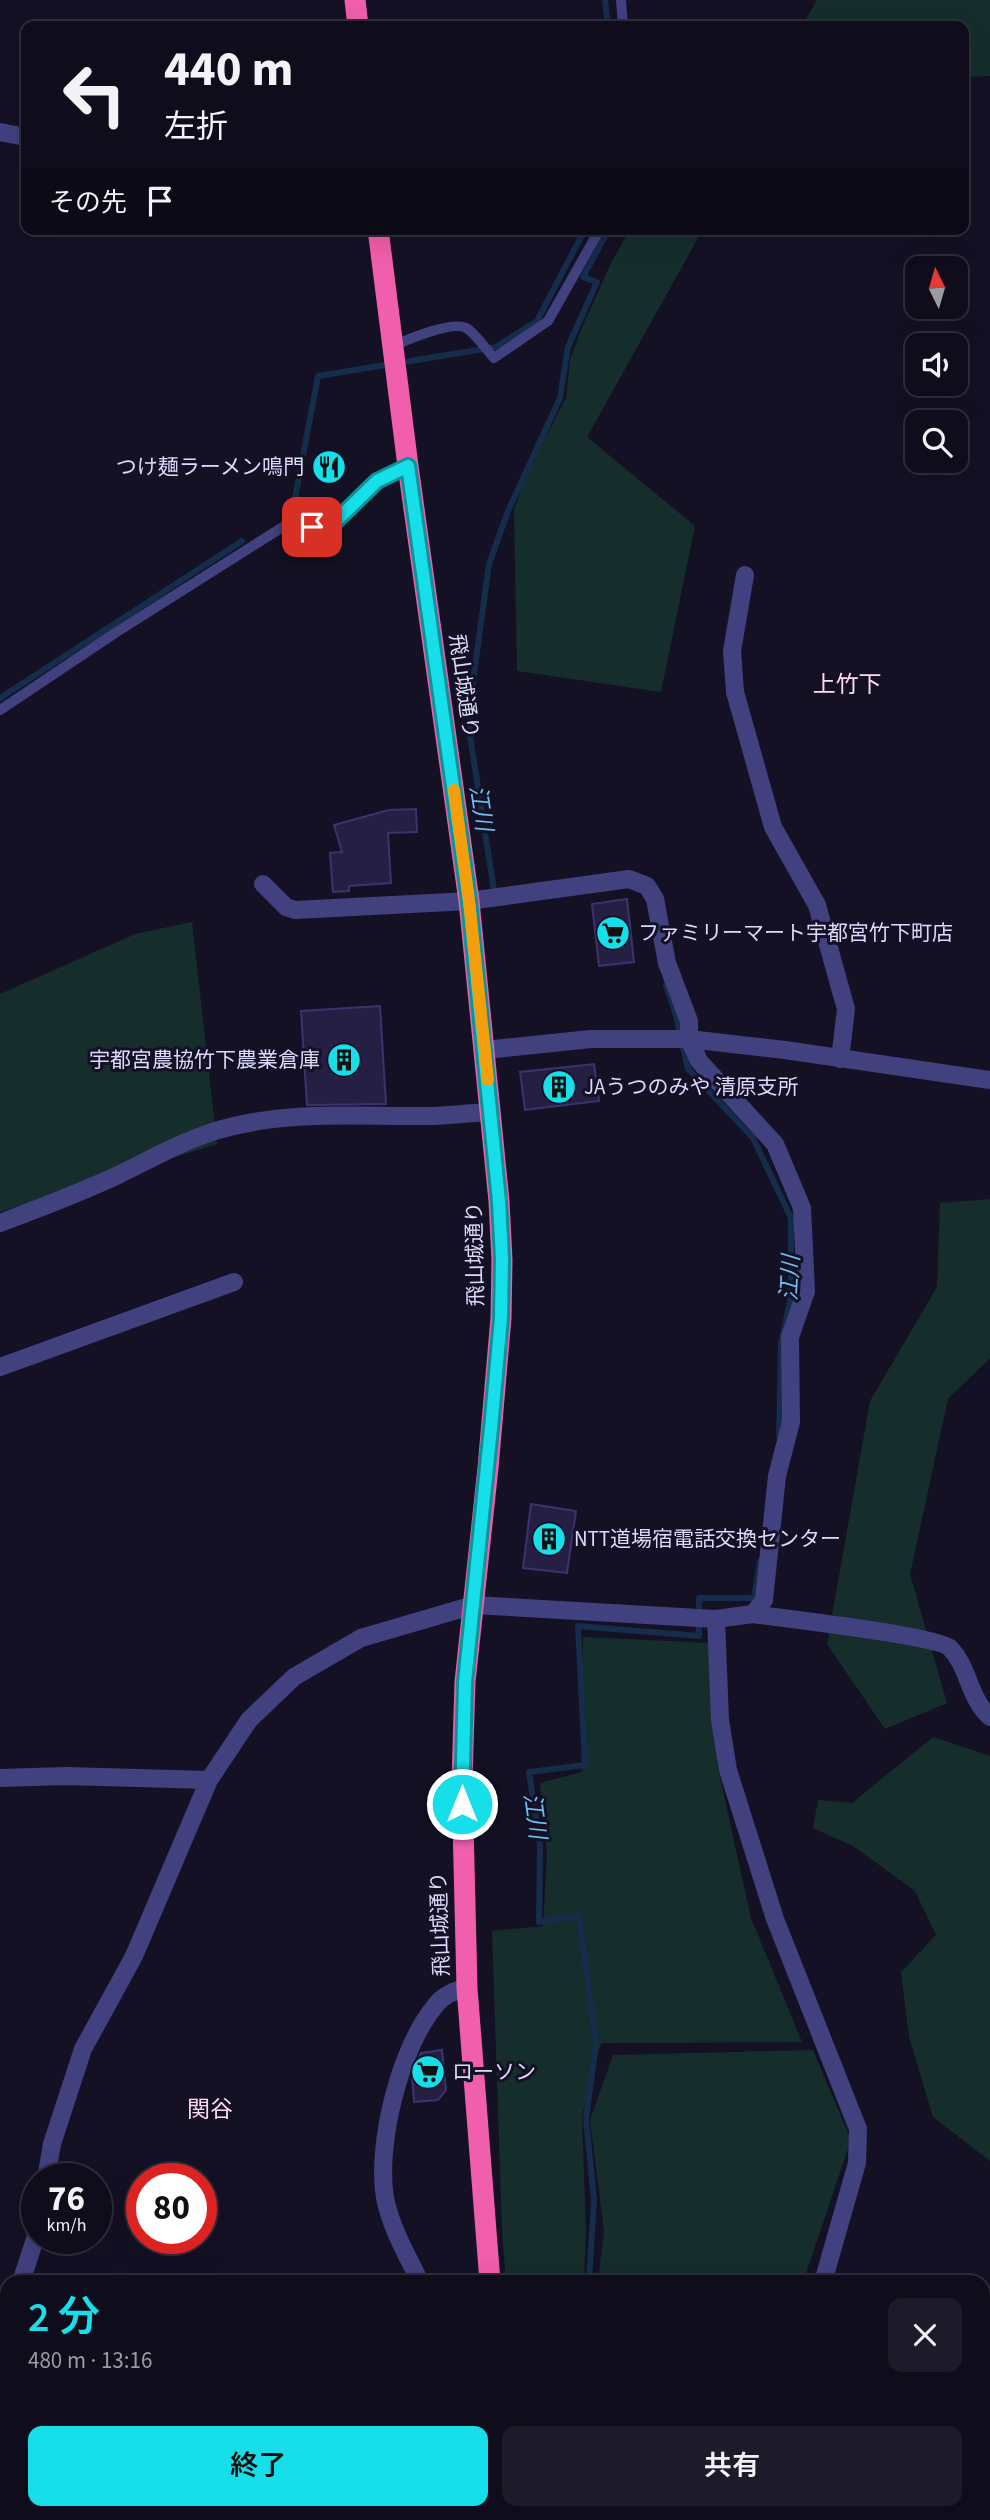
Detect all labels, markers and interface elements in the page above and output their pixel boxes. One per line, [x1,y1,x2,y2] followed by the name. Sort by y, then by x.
[164,35,293,105] text: 440 m
[49,49,140,140] icon: left
[164,104,228,150] text: 左折
[141,182,179,220] icon: arrive
[49,184,127,221] text: その先
[905,256,968,318] north arrow
[905,256,968,473] map controls
[905,333,968,396] button: sound
[905,410,968,473] button: search
[310,448,348,486] restaurant icon: つけ麺ラーメン鳴門
[116,452,304,482] place label: つけ麺ラーメン鳴門
[282,497,342,557] pin
[293,508,331,546] icon: arrive
[442,632,486,740] street label: 飛山城通り
[813,668,882,701] district label: 上竹下
[461,783,501,836] water label: 江川
[594,914,632,952] supermarket icon: ファミリーマート宇都宮竹下町店
[638,918,953,948] place label: ファミリーマート宇都宮竹下町店
[325,1041,363,1079] building icon: 宇都宮農協竹下農業倉庫
[89,1045,320,1075] place label: 宇都宮農協竹下農業倉庫
[540,1068,578,1106] building icon: JAうつのみや 清原支所
[584,1072,799,1102] place label: JAうつのみや 清原支所
[459,1201,491,1307] street label: 飛山城通り
[772,1251,808,1302] water label: 江川
[530,1520,568,1558] building icon: NTT道場宿電話交換センター
[574,1524,841,1554] place label: NTT道場宿電話交換センター
[425,1767,499,1841] position arrow
[515,1791,555,1844] water label: 江川
[423,1871,457,1977] street label: 飛山城通り
[409,2053,447,2091] supermarket icon: ローソン
[452,2057,536,2087] place label: ローソン
[187,2093,233,2126] district label: 関谷
[126,2163,217,2254] speed limit sign: 80
[48,2174,85,2224] text: 76
[47,2213,86,2238] text: km/h
[28,2288,100,2348] text: 2 分
[888,2298,962,2372] button: close
[28,2344,152,2377] text: 480 m · 13:16
[28,2426,488,2506] button: 終了
[502,2426,962,2506] button: 共有

